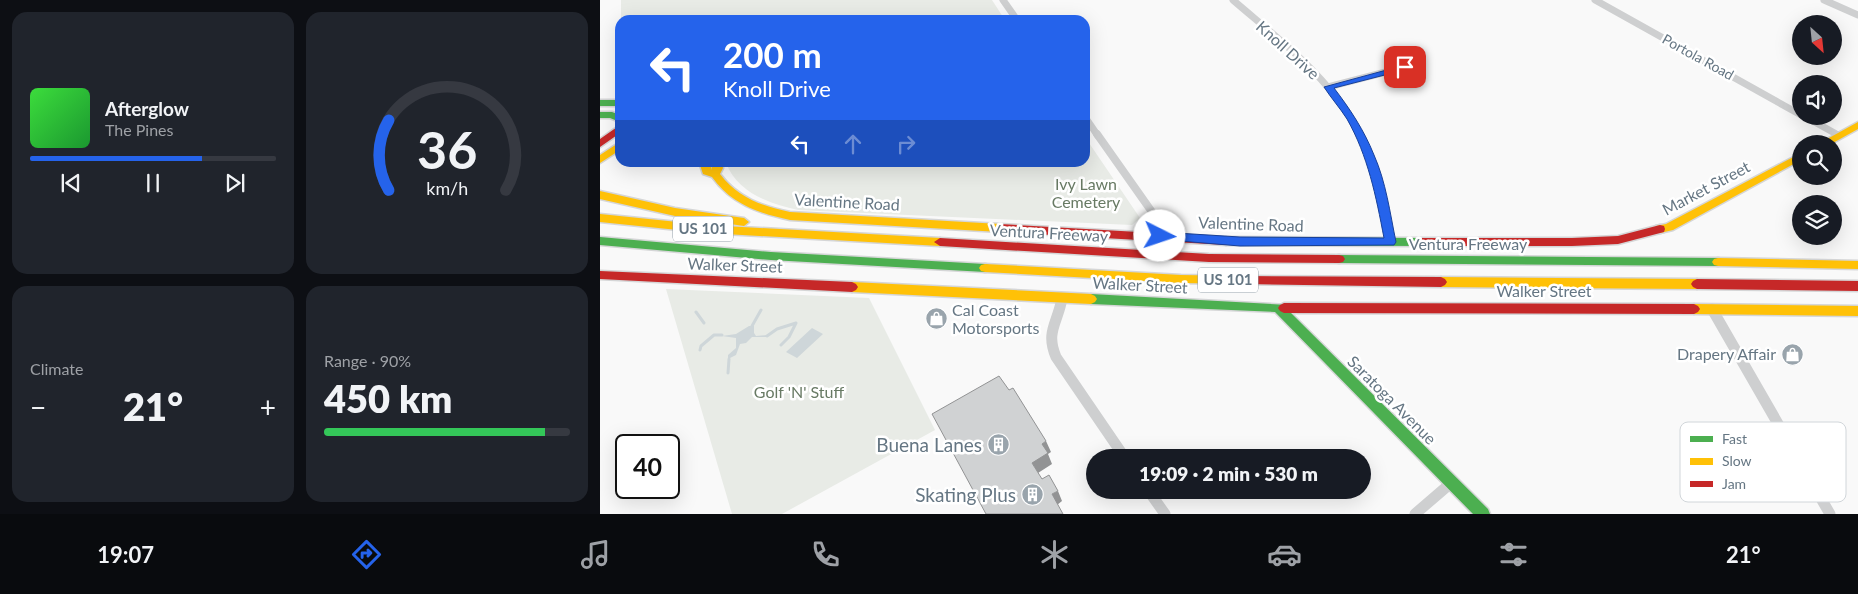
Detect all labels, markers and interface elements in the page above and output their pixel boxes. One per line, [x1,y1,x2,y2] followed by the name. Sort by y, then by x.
[1792,15,1842,65] north arrow
[1792,15,1842,245] map controls
[1253,16,1324,83] street label: Knoll Drive
[1660,30,1737,83] street label: Portola Road
[723,33,822,75] text: 200 m
[640,35,705,100] icon: left
[1384,46,1426,88] pin
[1391,53,1419,81] icon: arrive
[723,75,831,102] text: Knoll Drive
[1792,75,1842,125] button: sound
[105,97,189,120] text: Afterglow
[417,118,477,180] text: 36
[105,120,174,139] text: The Pines
[786,130,814,158] icon: left
[839,130,867,158] icon: ahead
[892,130,920,158] icon: right
[1792,135,1842,185] button: search
[1659,156,1753,219] street label: Market Street
[57,169,85,197] icon: previous
[139,169,167,197] icon: pause
[221,169,249,197] icon: next
[1052,174,1121,211] park label: Ivy Lawn Cemetery
[426,177,468,199] text: km/h
[794,189,900,214] street label: Valentine Road
[1792,195,1842,245] button: layers
[1133,209,1185,261] position arrow
[1198,212,1304,235] street label: Valentine Road
[673,216,733,242] road number: US 101
[989,220,1109,245] street label: Ventura Freeway
[1409,234,1528,253] street label: Ventura Freeway
[687,253,783,276] street label: Walker Street
[1198,268,1258,292] road number: US 101
[1092,273,1188,296] street label: Walker Street
[1496,281,1592,300] street label: Walker Street
[952,300,1040,337] place label: Cal Coast Motorsports
[924,307,948,331] shop icon: Cal Coast Motorsports
[1780,342,1804,366] shop icon: Drapery Affair
[1677,344,1776,363] place label: Drapery Affair
[324,351,411,370] text: Range · 90%
[1344,351,1441,448] street label: Saratoga Avenue
[30,359,83,378] text: Climate
[324,375,452,421] text: 450 km
[754,382,845,401] park label: Golf 'N' Stuff
[123,383,183,429] text: 21°
[30,390,46,424] text: −
[260,390,276,424] text: +
[1680,422,1846,502] legend
[1722,430,1747,447] text: Fast
[876,433,982,456] place label: Buena Lanes
[986,433,1010,457] building icon: Buena Lanes
[615,434,680,499] speed limit sign: 40
[1722,452,1752,469] text: Slow
[1139,462,1318,485] text: 19:09 · 2 min · 530 m
[1722,475,1746,492] text: Jam
[915,483,1016,506] place label: Skating Plus
[1020,483,1044,507] building icon: Skating Plus
[349,537,384,572] icon: directions
[578,537,613,572] icon: music
[808,537,843,572] icon: phone
[1037,537,1072,572] icon: climate
[1267,537,1302,572] icon: car
[1496,537,1531,572] icon: filters
[97,541,154,568] text: 19:07
[1726,541,1761,568] text: 21°

